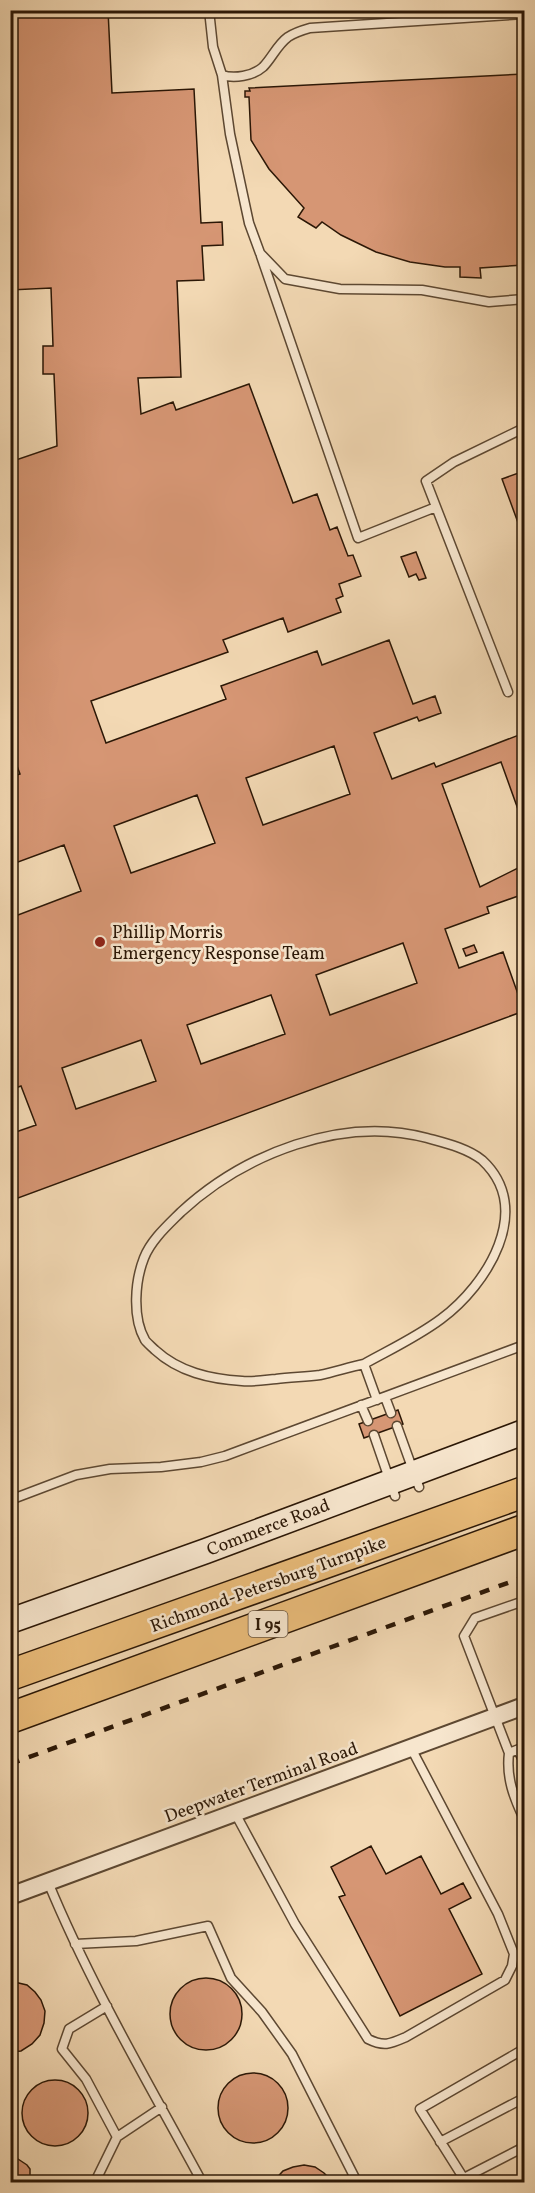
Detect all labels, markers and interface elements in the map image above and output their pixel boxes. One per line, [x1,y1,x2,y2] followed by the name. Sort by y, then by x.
[112,921,325,967] place label: Phillip Morris Emergency Response Team
[93,935,107,949] marker: Phillip Morris Emergency Response Team
[203,1493,334,1563] street label: Commerce Road
[147,1531,390,1640] street label: Richmond-Petersburg Turnpike
[248,1611,288,1637] road number: I 95
[161,1737,362,1830] street label: Deepwater Terminal Road

